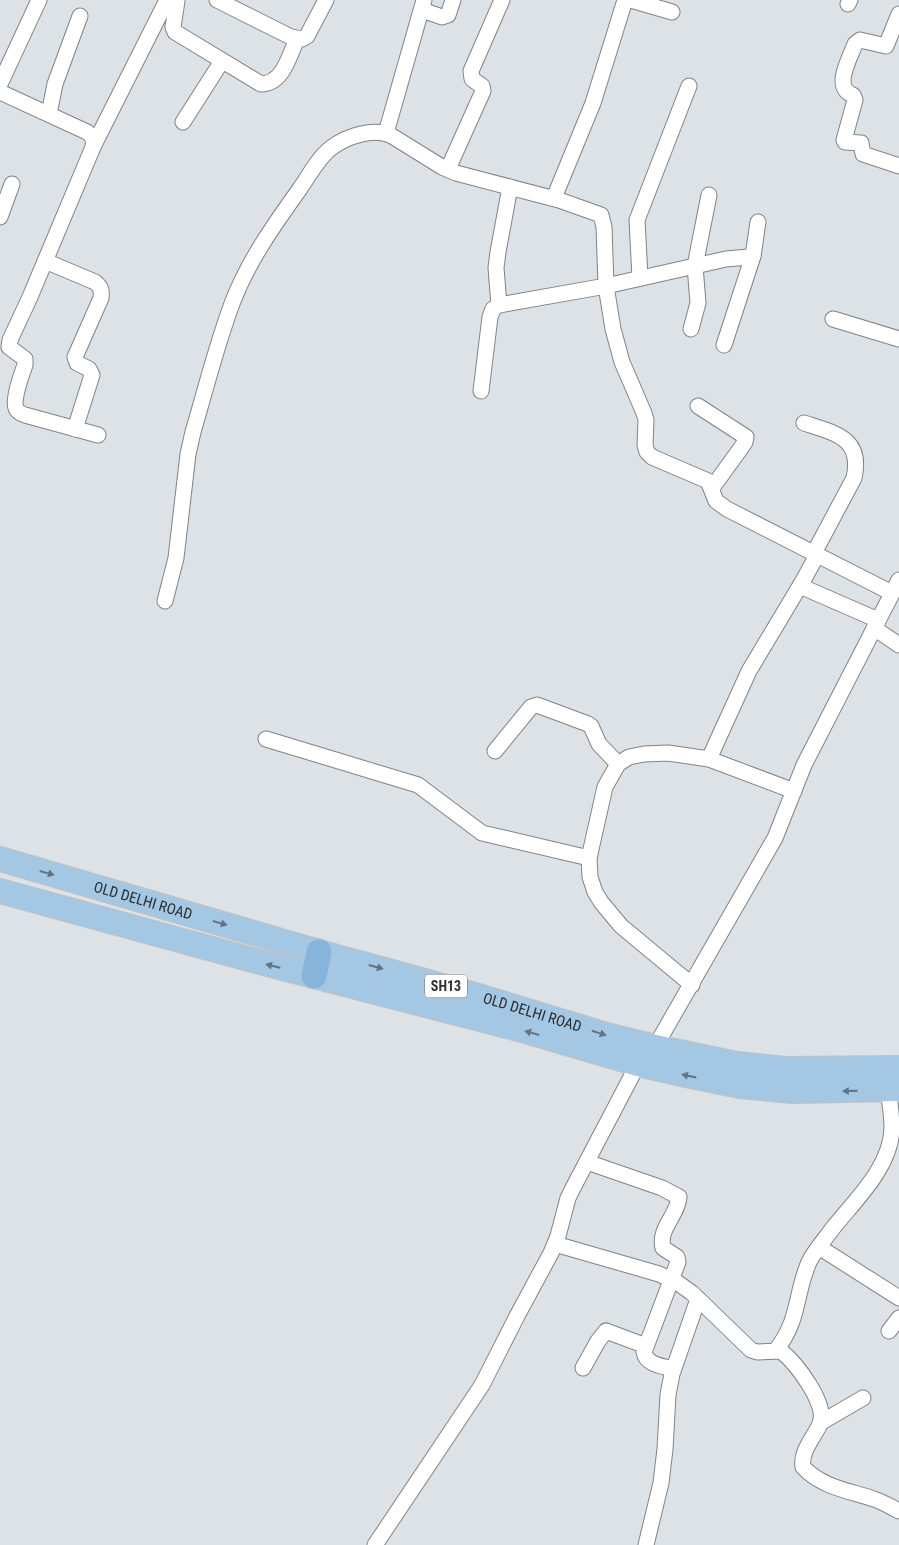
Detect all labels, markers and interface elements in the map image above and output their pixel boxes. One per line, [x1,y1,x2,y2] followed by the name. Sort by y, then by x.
[39,869,54,877] one-way arrow
[92,878,194,924] street label: OLD DELHI ROAD
[212,920,227,928] one-way arrow
[266,961,281,969] one-way arrow
[369,964,384,972] one-way arrow
[425,974,467,998] road number: SH13
[481,989,584,1036] street label: OLD DELHI ROAD
[525,1028,540,1036] one-way arrow
[592,1029,607,1037] one-way arrow
[681,1071,697,1079] one-way arrow
[842,1087,858,1095] one-way arrow

